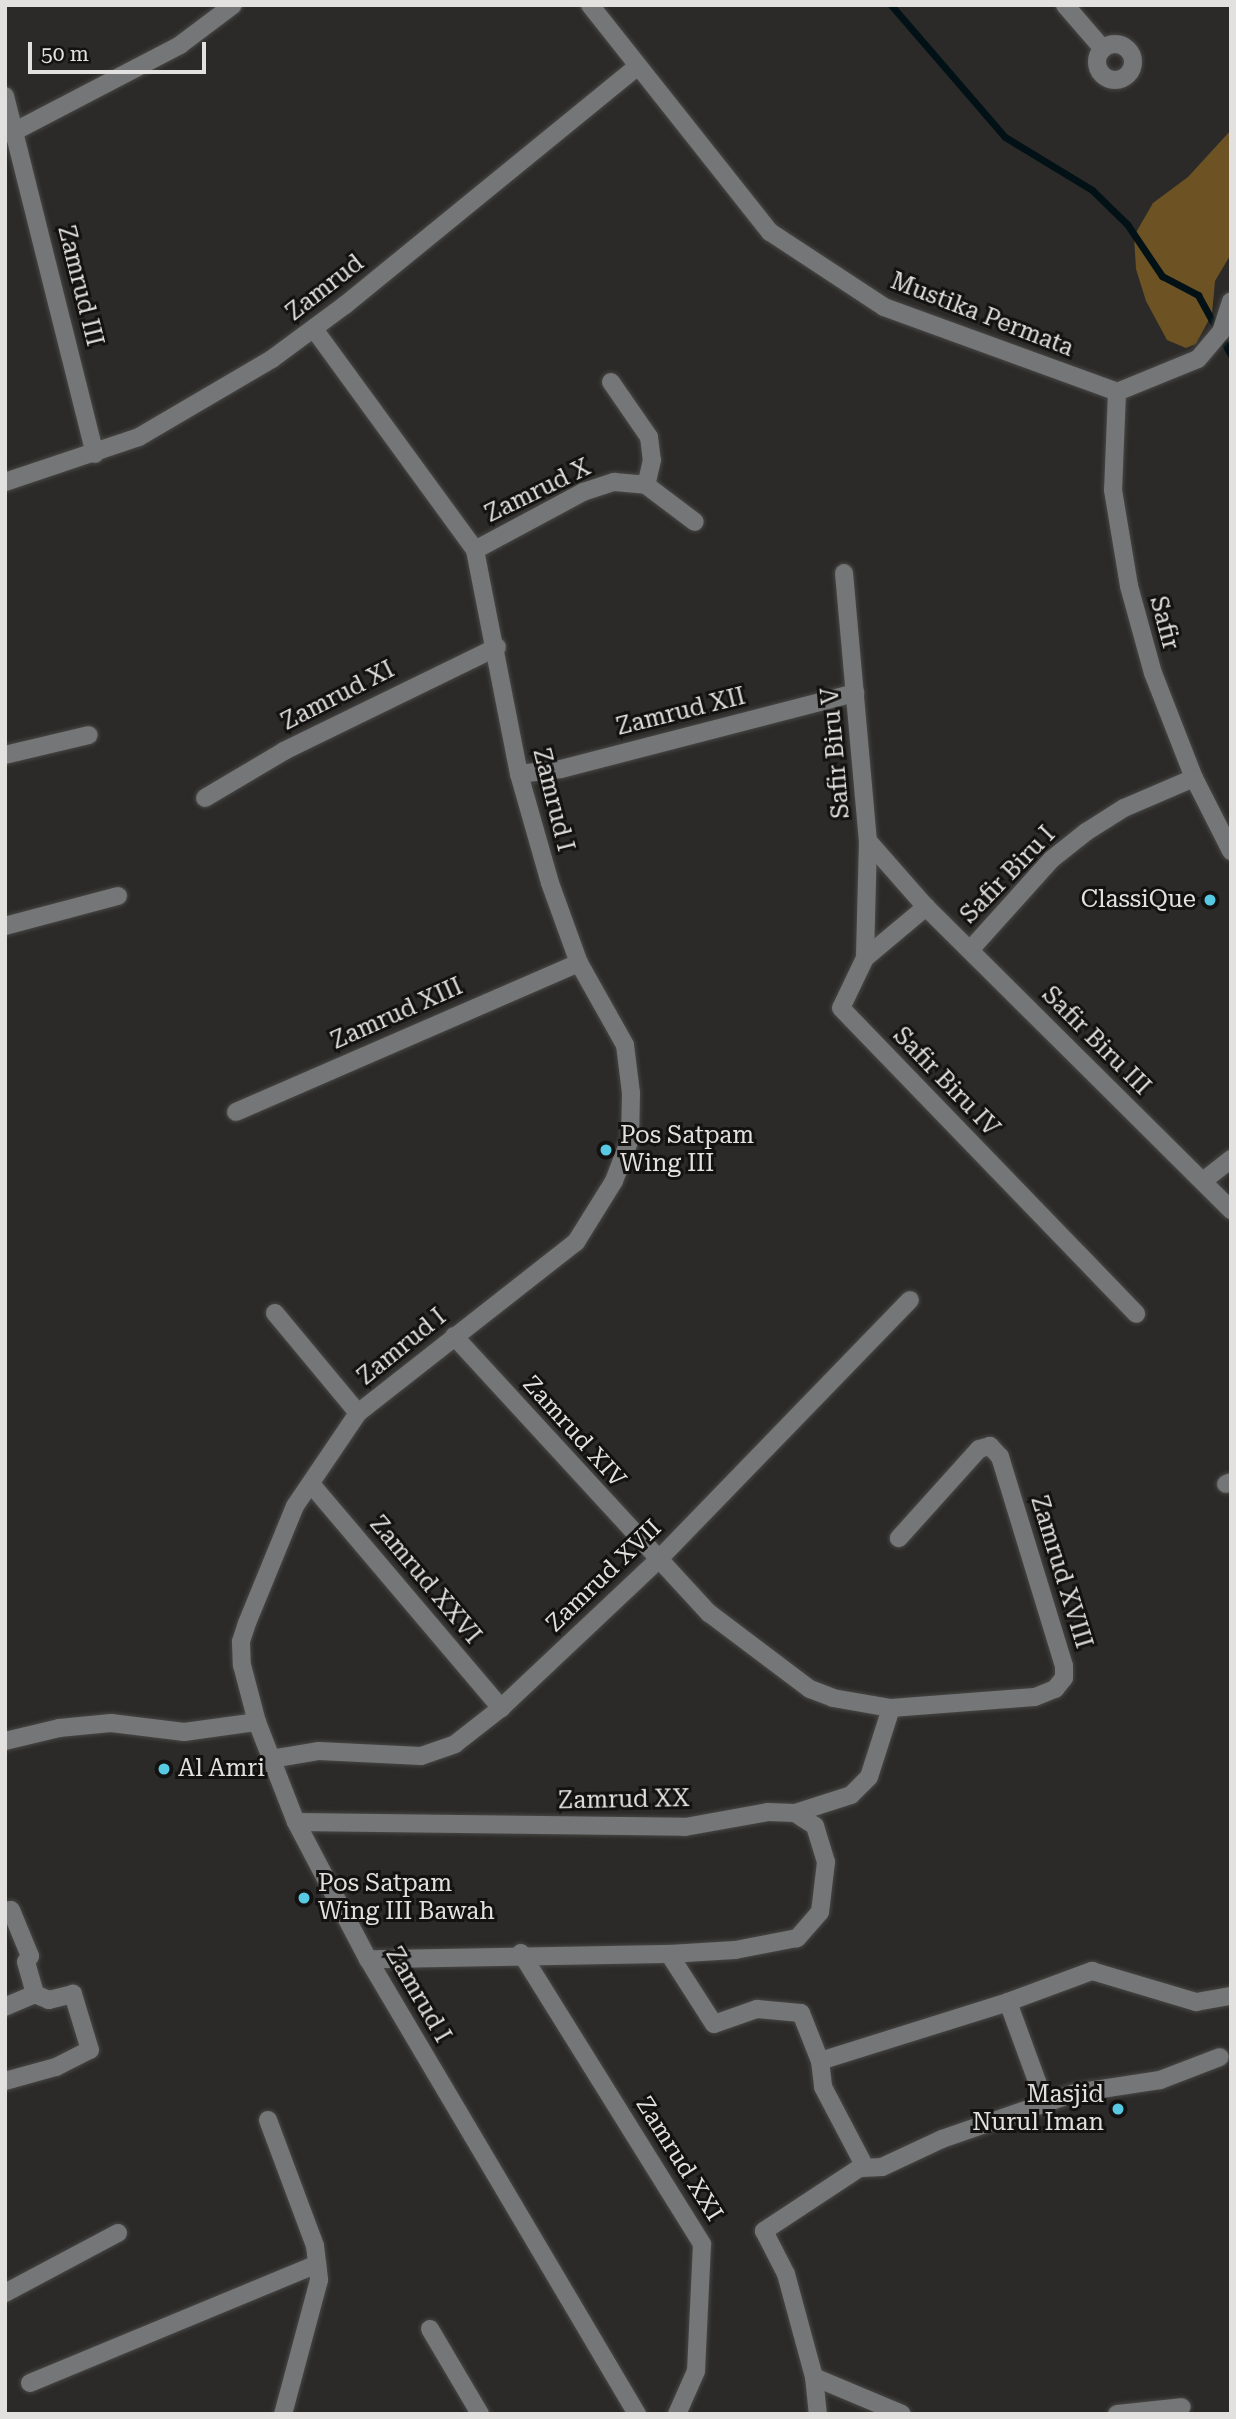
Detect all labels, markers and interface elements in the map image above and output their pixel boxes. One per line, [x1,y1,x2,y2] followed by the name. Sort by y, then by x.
[32,28,210,72] scale bar
[41,42,89,66] text: 50 m
[51,223,109,349] street label: Zamrud III
[281,249,369,327] street label: Zamrud
[886,267,1078,363] street label: Mustika Permata
[480,453,596,529] street label: Zamrud X
[1143,593,1185,653] street label: Safir
[277,655,399,737] street label: Zamrud XI
[613,682,749,742] street label: Zamrud XII
[816,686,856,820] street label: Safir Biru V
[526,745,580,855] street label: Zamrud I
[955,820,1061,930] street label: Safir Biru I
[1081,886,1196,914] place label: ClassiQue
[1202,892,1218,908] marker: ClassiQue
[327,972,467,1056] street label: Zamrud XIII
[1036,981,1156,1101] street label: Safir Biru III
[887,1021,1005,1143] street label: Safir Biru IV
[620,1122,754,1178] place label: Pos Satpam Wing III
[598,1142,614,1158] marker: Pos Satpam Wing III
[352,1303,452,1391] street label: Zamrud I
[516,1370,632,1494] street label: Zamrud XIV
[1024,1492,1098,1652] street label: Zamrud XVIII
[363,1510,487,1650] street label: Zamrud XXVI
[540,1514,668,1638] street label: Zamrud XVII
[178,1755,265,1783] place label: Al Amri
[156,1761,172,1777] marker: Al Amri
[558,1784,690,1816] street label: Zamrud XX
[318,1870,495,1926] place label: Pos Satpam Wing III Bawah
[296,1890,312,1906] marker: Pos Satpam Wing III Bawah
[379,1942,457,2048] street label: Zamrud I
[972,2081,1104,2137] place label: Masjid Nurul Iman
[629,2092,729,2226] street label: Zamrud XXI
[1110,2101,1126,2117] marker: Masjid Nurul Iman

